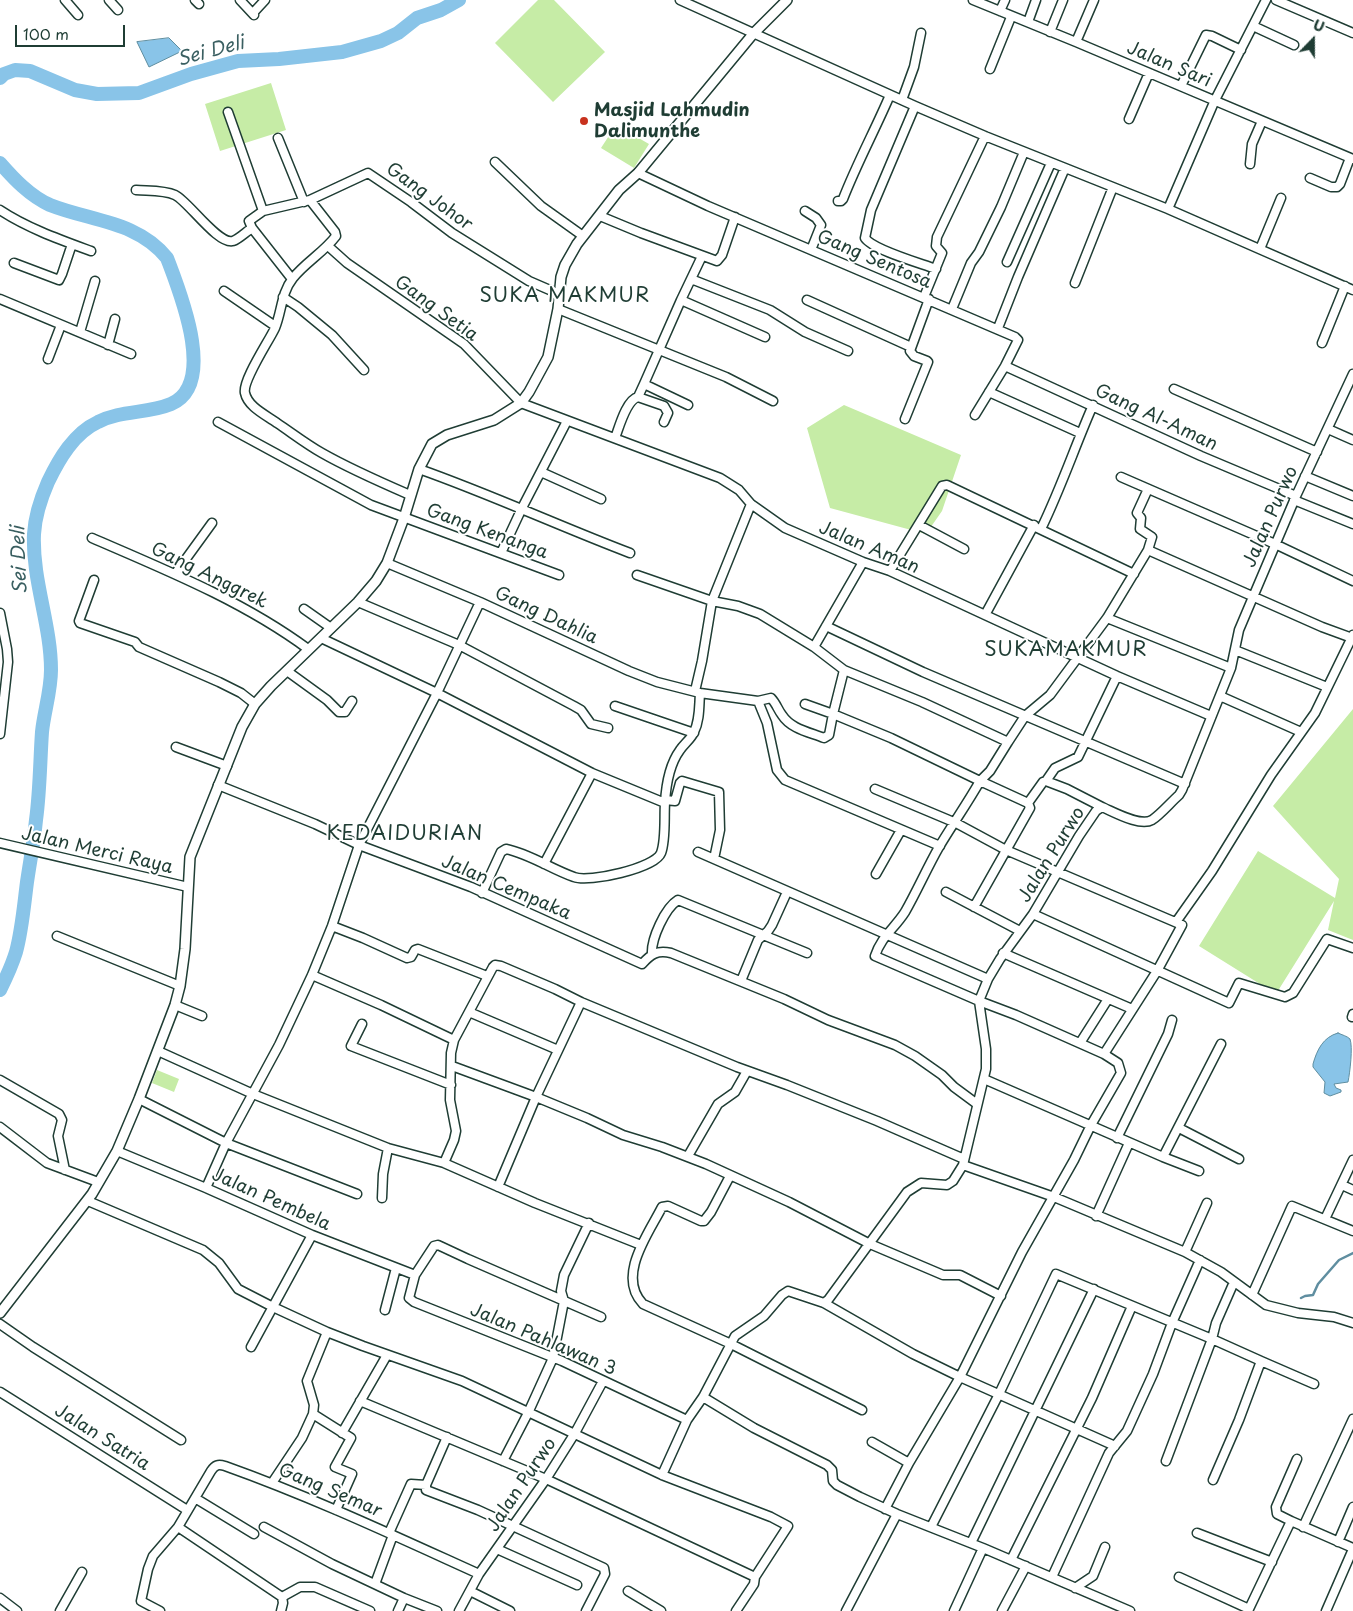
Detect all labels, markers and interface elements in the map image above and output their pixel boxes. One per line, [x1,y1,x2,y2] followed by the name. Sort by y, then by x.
[1310,14,1328,37] text: U
[18,15,128,47] scale bar
[1288,15,1338,65] north arrow
[23,22,69,45] text: 100 m
[175,32,247,72] water label: Sei Deli
[1124,38,1214,92] street label: Jalan Sari
[594,100,750,142] place label: Masjid Lahmudin Dalimunthe
[578,115,590,127] marker: Masjid Lahmudin Dalimunthe
[382,158,476,236] street label: Gang Johor
[813,226,935,294] street label: Gang Sentosa
[390,271,482,347] street label: Gang Setia
[478,284,652,308] district label: SUKA MAKMUR
[1091,380,1221,456] street label: Gang Al-Aman
[1239,463,1303,571] street label: Jalan Purwo
[423,500,551,564] street label: Gang Kenanga
[816,517,922,579] street label: Jalan Aman
[7,526,33,594] water label: Sei Deli
[147,538,271,614] street label: Gang Anggrek
[491,583,601,649] street label: Gang Dahlia
[983,638,1149,662] district label: SUKAMAKMUR
[1014,803,1090,907] street label: Jalan Purwo
[326,822,484,846] district label: KEDAIDURIAN
[19,823,175,879] street label: Jalan Merci Raya
[438,851,574,925] street label: Jalan Cempaka
[208,1164,334,1236] street label: Jalan Pembela
[467,1299,619,1381] street label: Jalan Pahlawan 3
[50,1400,154,1476] street label: Jalan Satria
[483,1434,561,1536] street label: Jalan Purwo
[275,1460,385,1522] street label: Gang Semar

